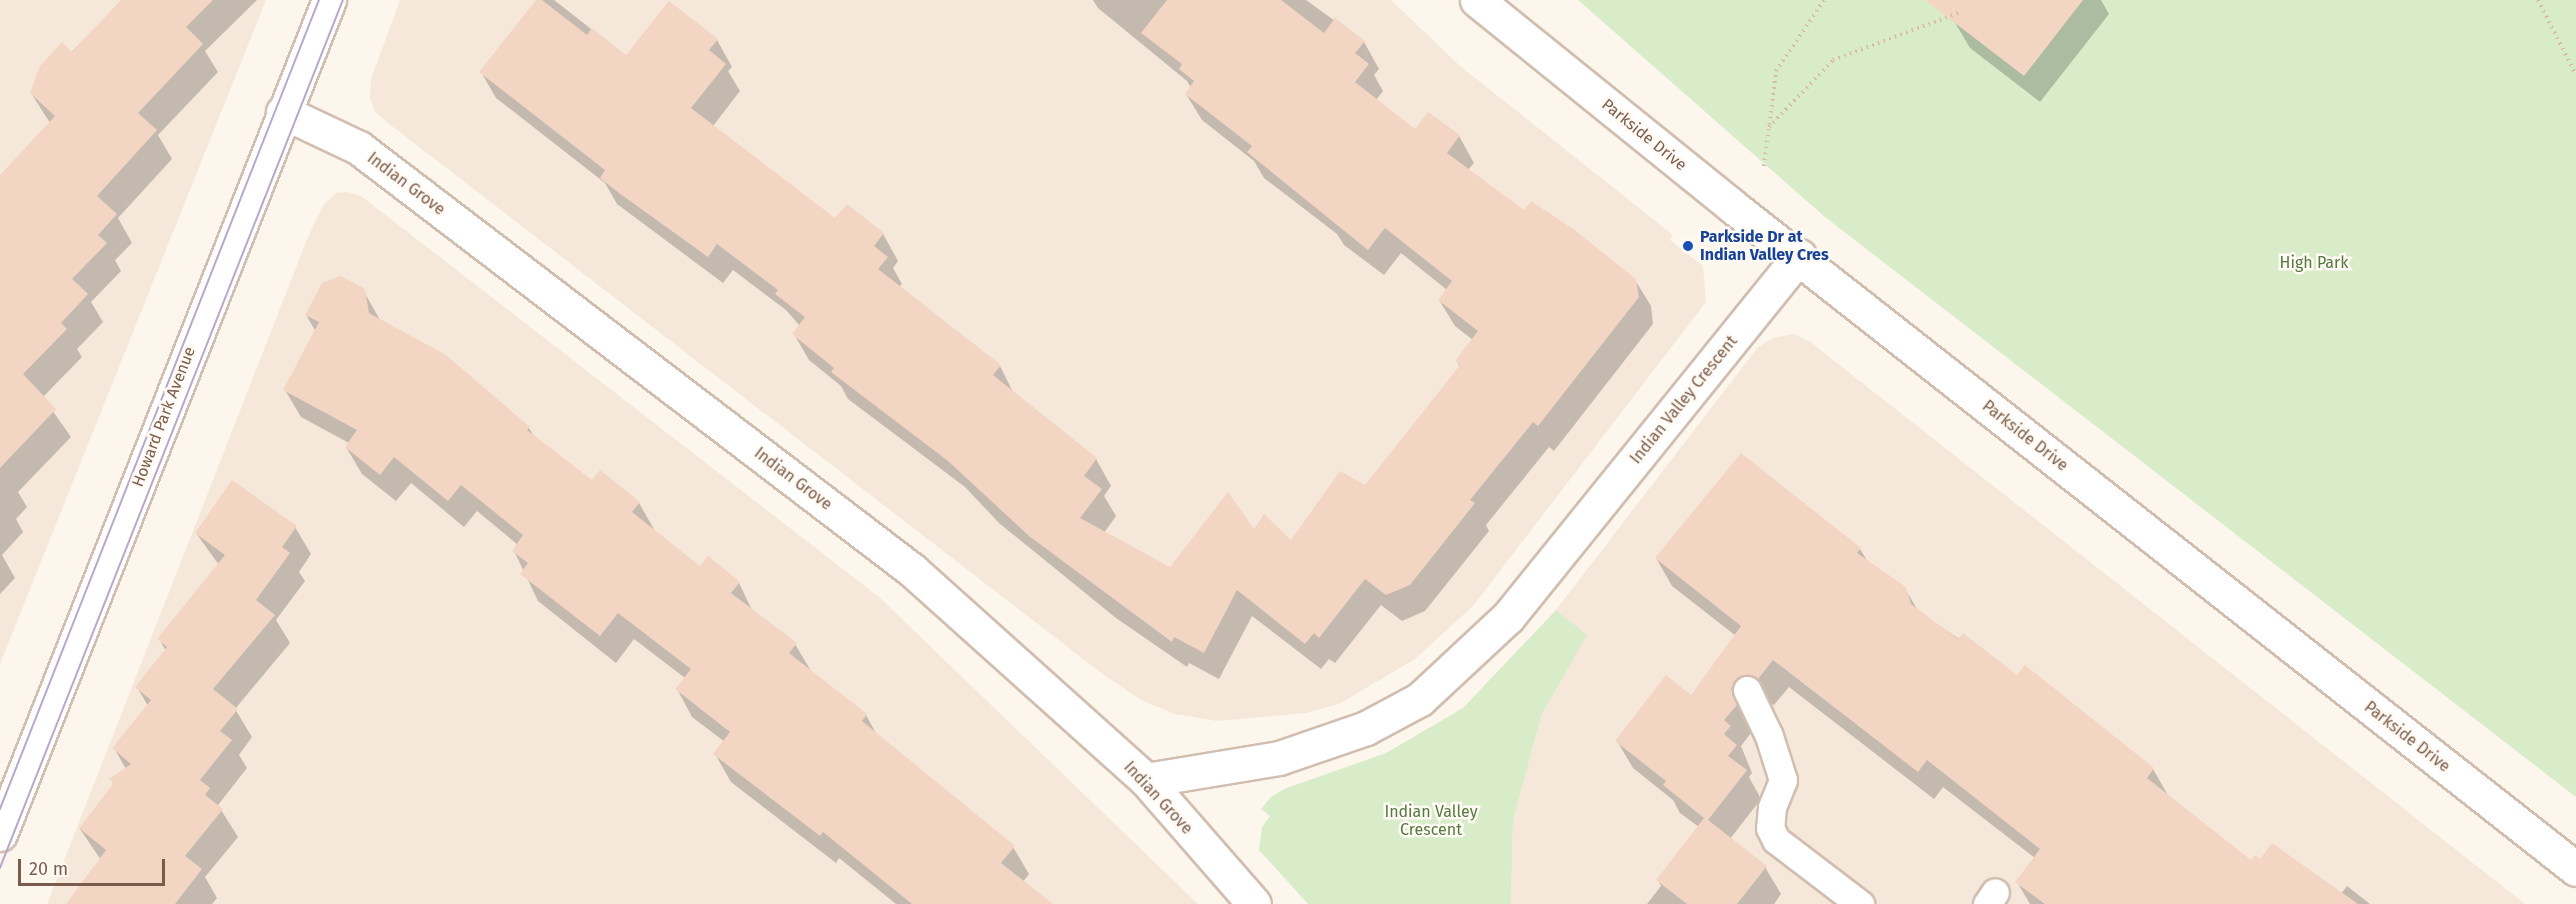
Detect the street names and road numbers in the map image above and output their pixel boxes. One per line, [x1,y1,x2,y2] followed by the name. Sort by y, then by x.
[1598,95,1690,175] street label: Parkside Drive
[363,149,449,219] street label: Indian Grove
[1626,332,1742,468] street label: Indian Valley Crescent
[128,344,200,490] street label: Howard Park Avenue
[1978,397,2072,475] street label: Parkside Drive
[750,444,836,514] street label: Indian Grove
[2360,698,2454,776] street label: Parkside Drive
[1120,758,1196,838] street label: Indian Grove

